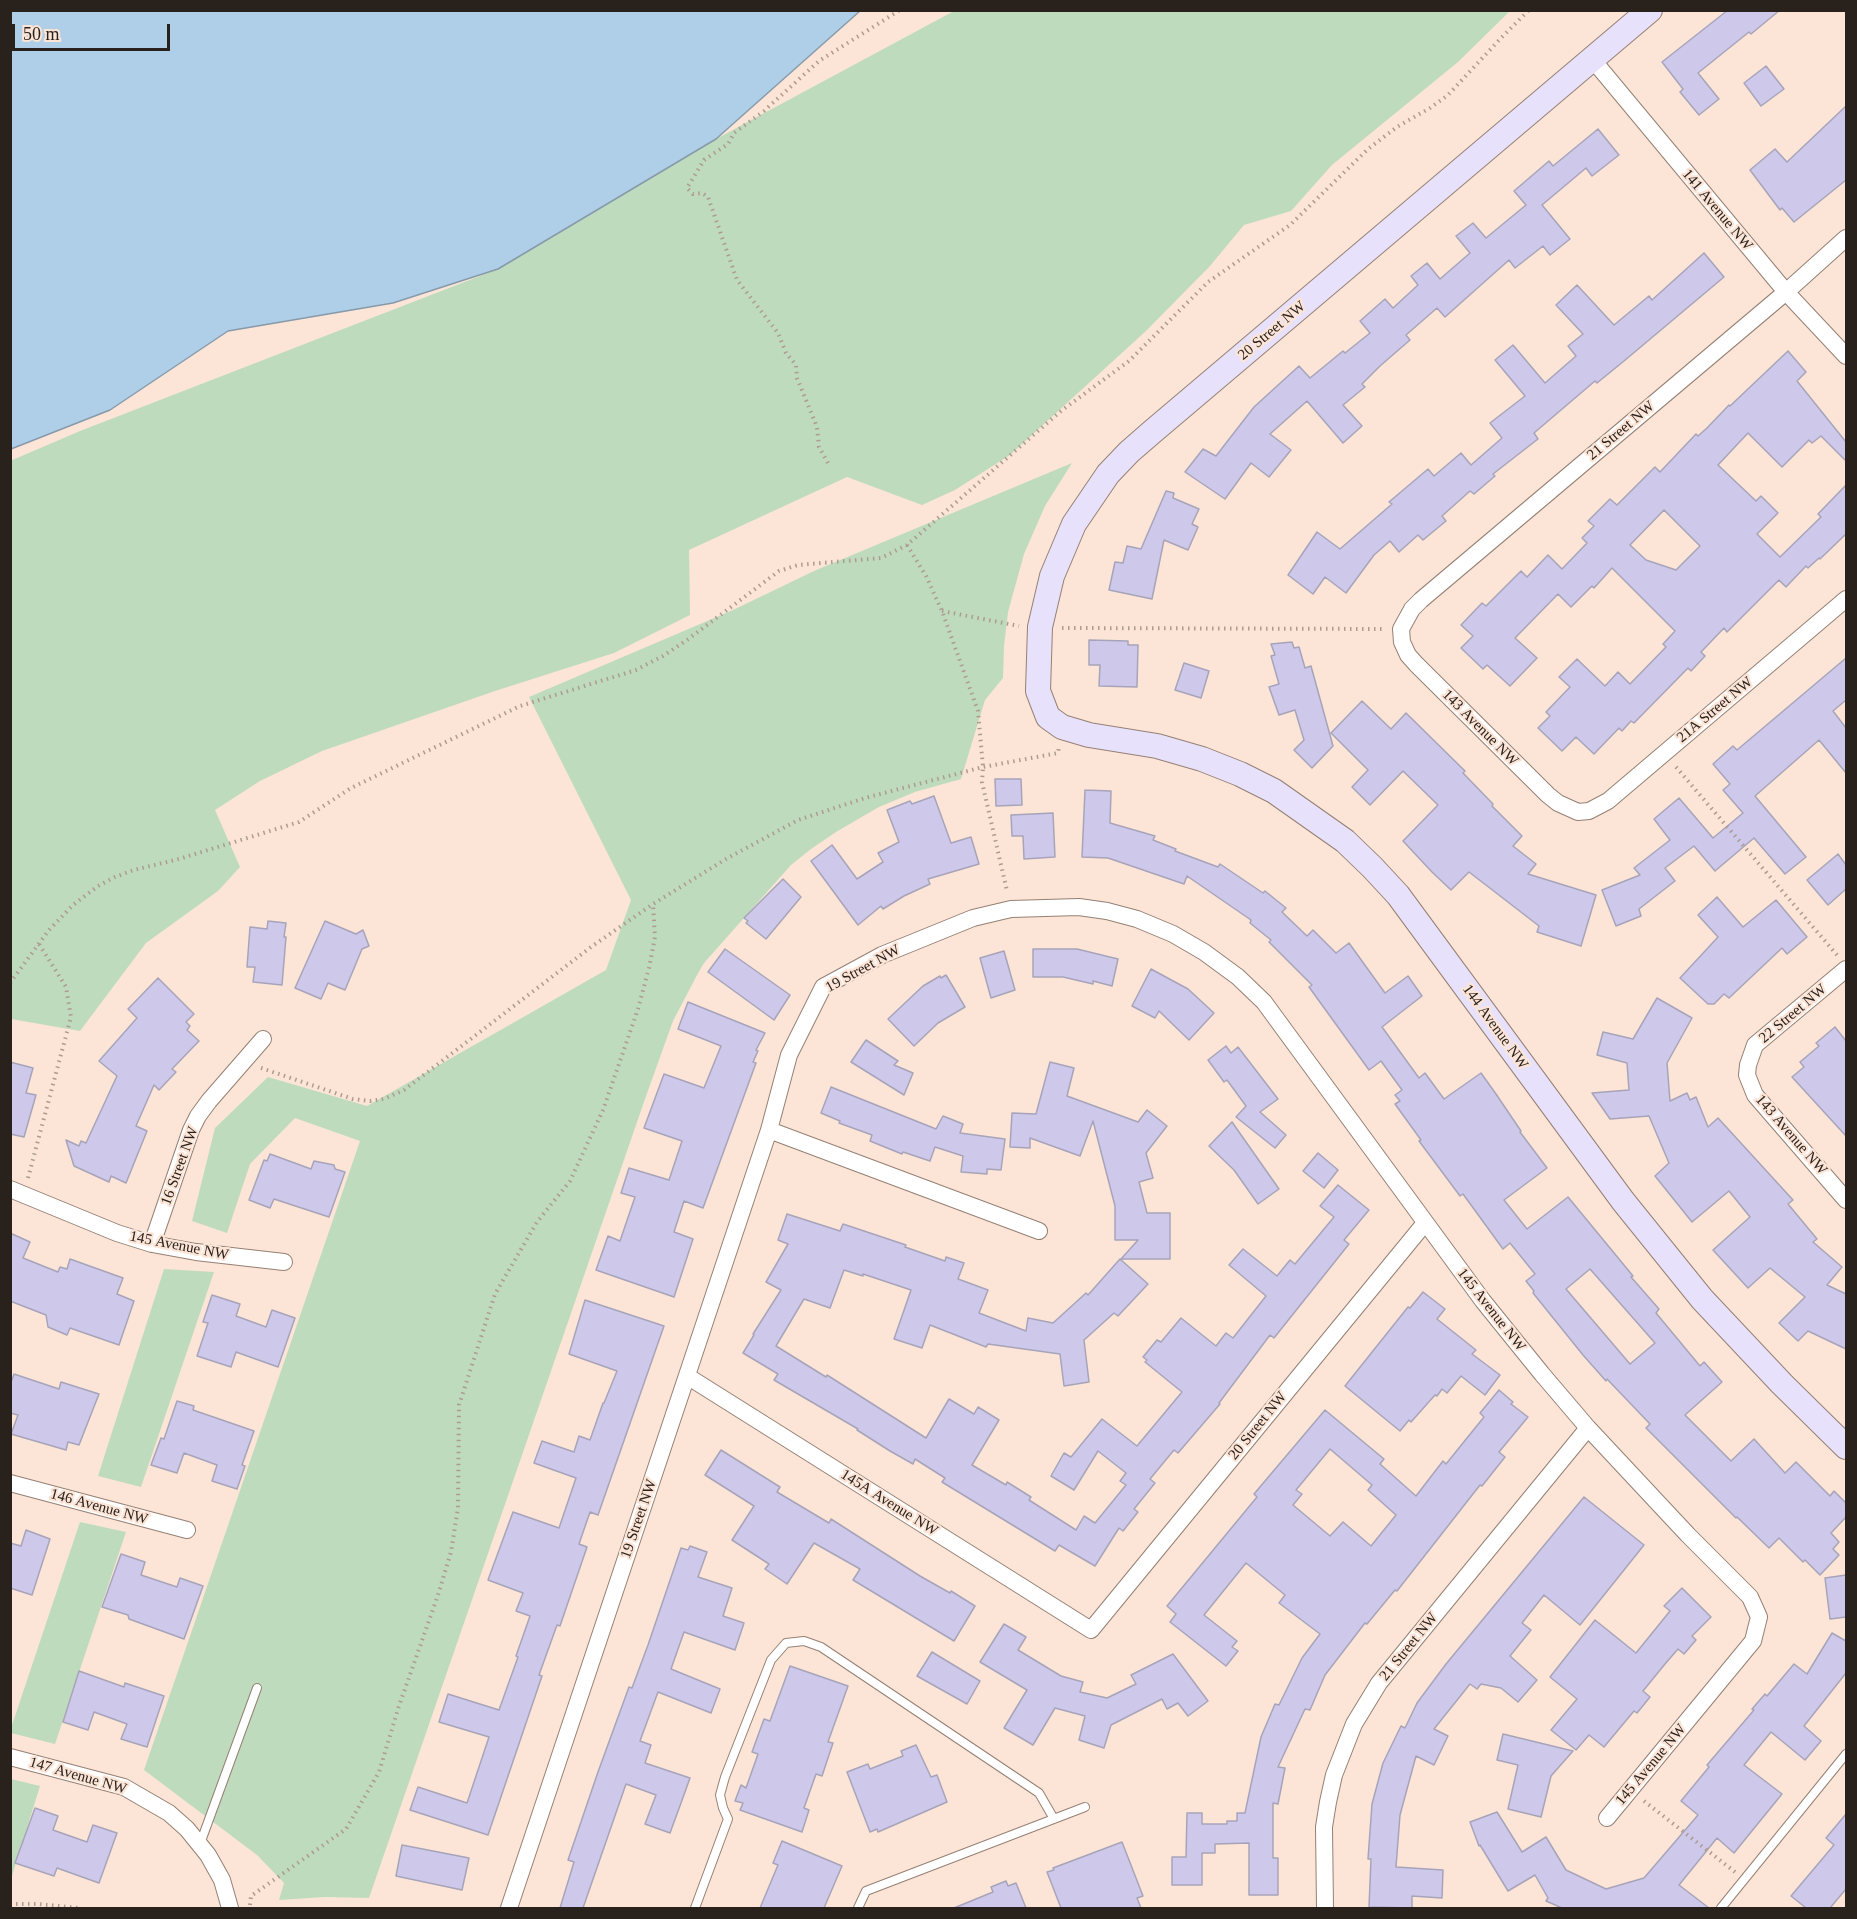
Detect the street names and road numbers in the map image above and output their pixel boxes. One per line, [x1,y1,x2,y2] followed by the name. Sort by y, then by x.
[1678,166,1756,254] street label: 141 Avenue NW
[1235,298,1309,364] street label: 20 Street NW
[1584,398,1658,464] street label: 21 Street NW
[1673,673,1757,747] street label: 21A Street NW
[1438,686,1522,770] street label: 143 Avenue NW
[823,941,903,997] street label: 19 Street NW
[1458,981,1532,1073] street label: 144 Avenue NW
[1756,981,1830,1047] street label: 22 Street NW
[1751,1091,1831,1179] street label: 143 Avenue NW
[157,1124,203,1208] street label: 16 Street NW
[128,1228,230,1264] street label: 145 Avenue NW
[1453,1265,1529,1355] street label: 145 Avenue NW
[1225,1388,1291,1464] street label: 20 Street NW
[837,1466,941,1540] street label: 145A Avenue NW
[617,1477,661,1561] street label: 19 Street NW
[48,1485,150,1529] street label: 146 Avenue NW
[1376,1609,1442,1685] street label: 21 Street NW
[1612,1721,1690,1809] street label: 145 Avenue NW
[27,1753,129,1799] street label: 147 Avenue NW

